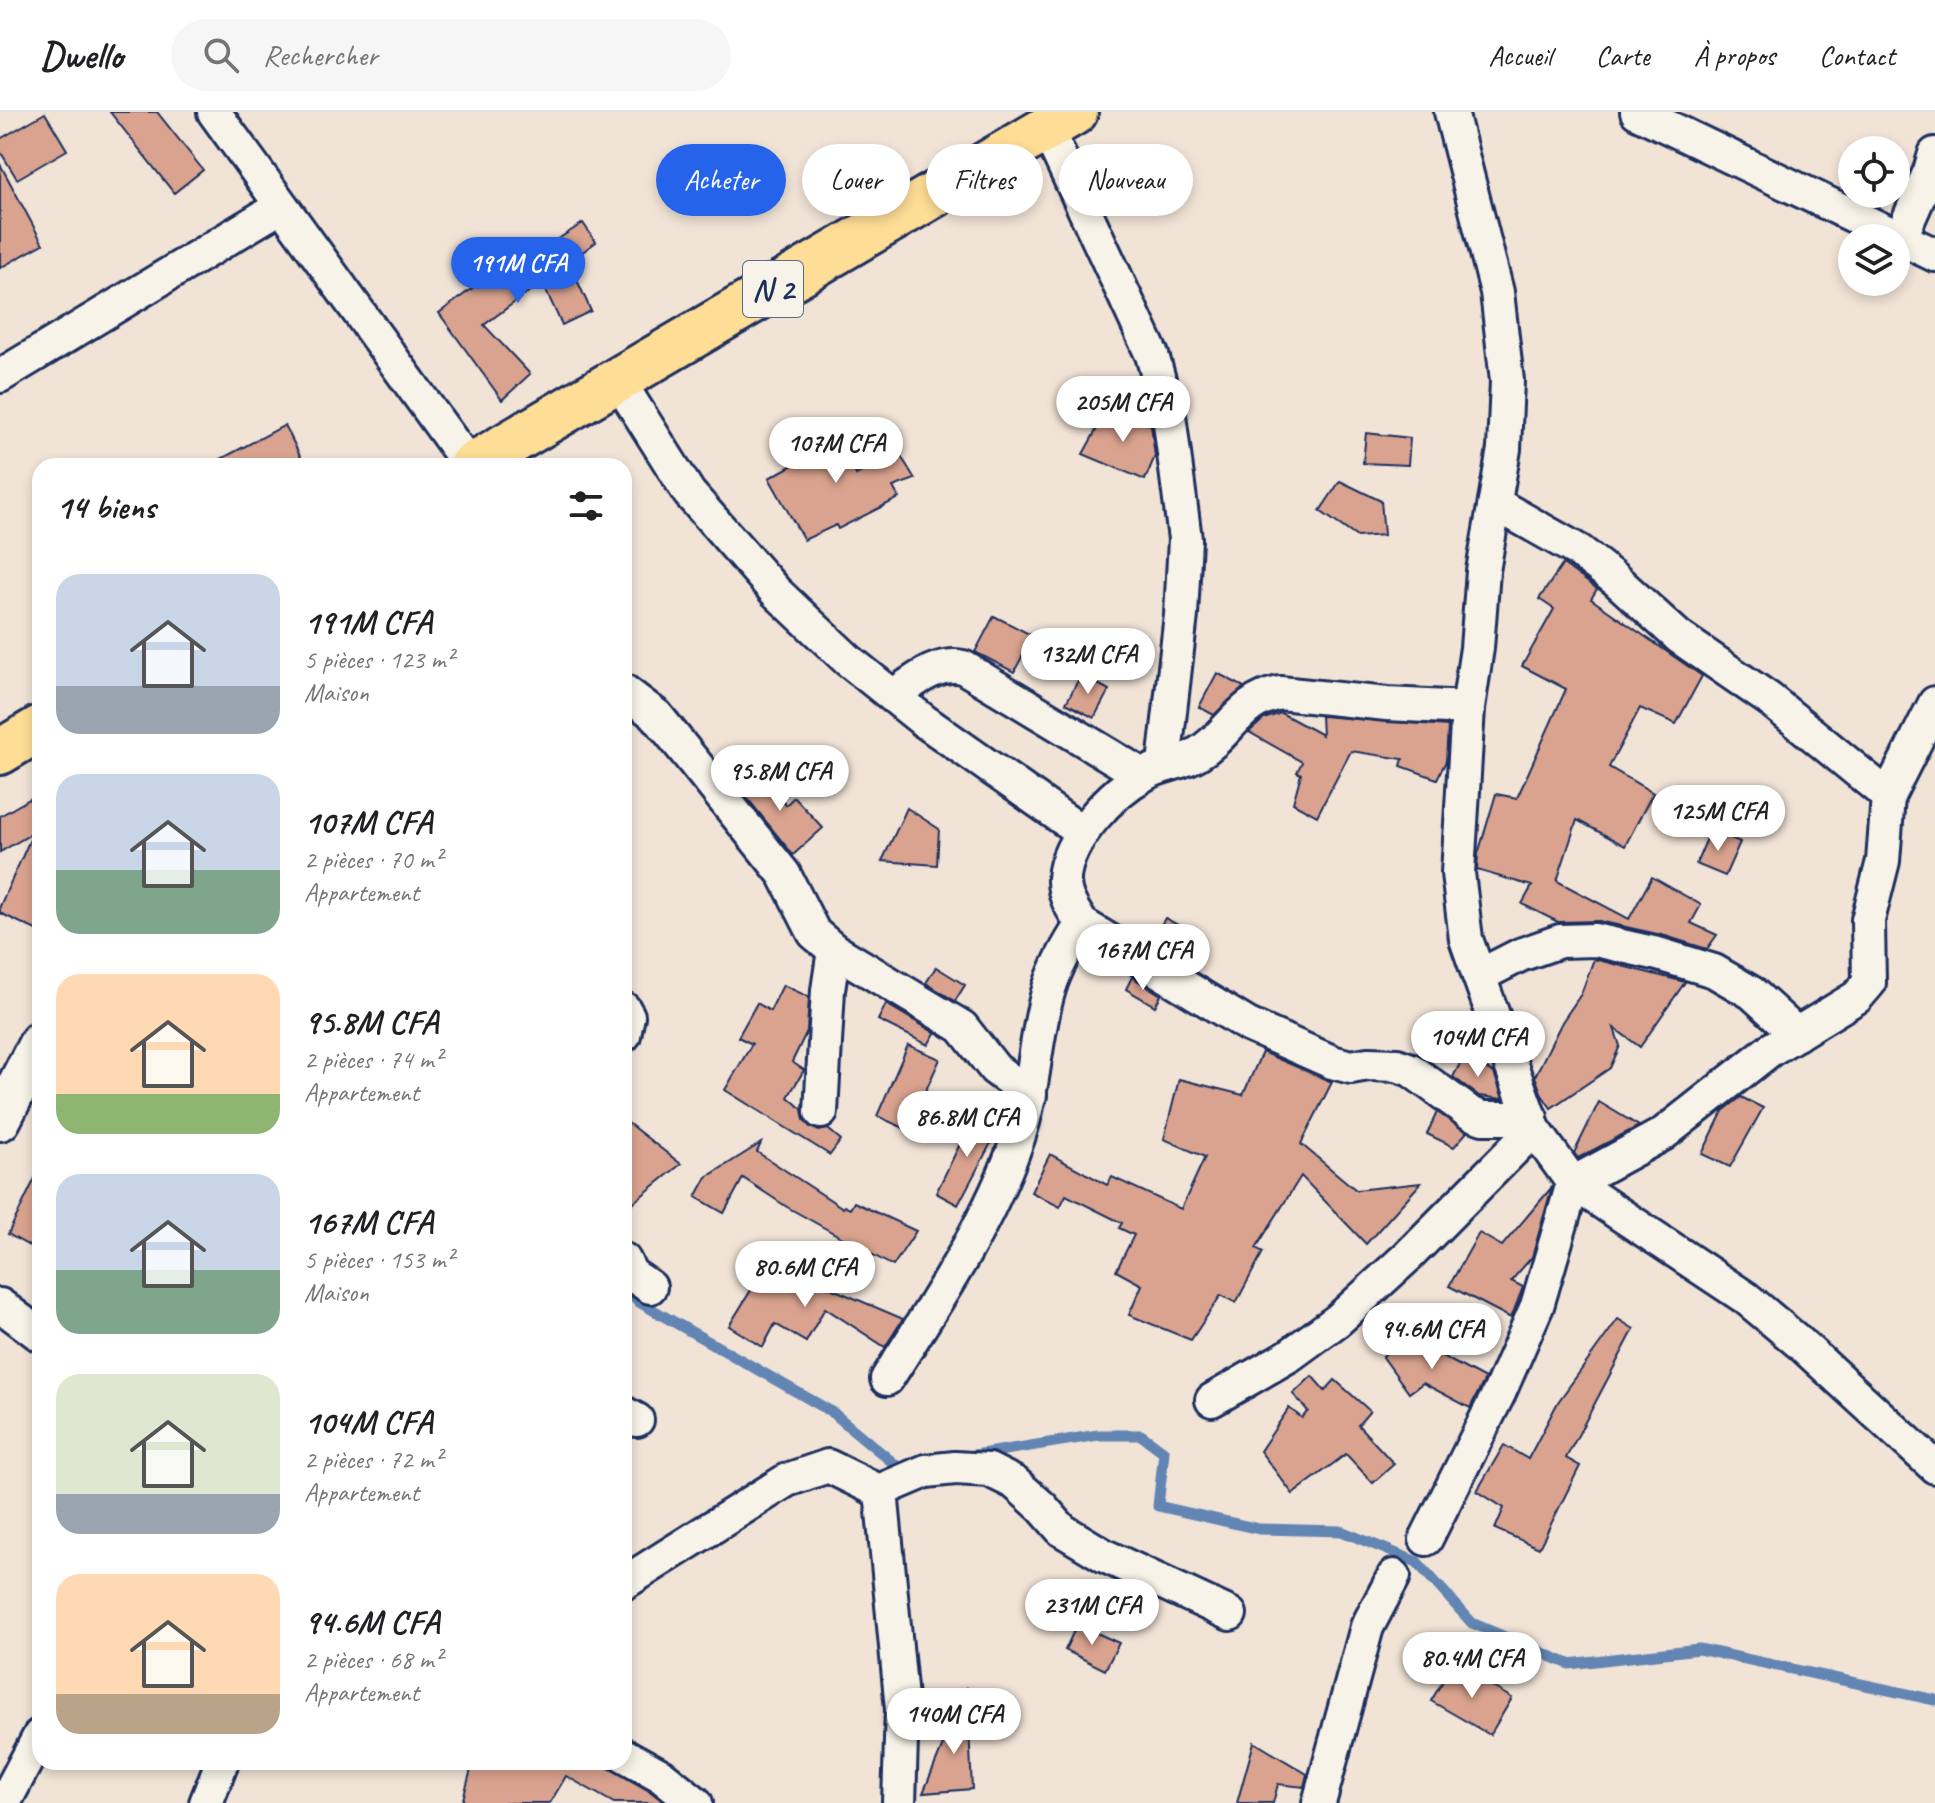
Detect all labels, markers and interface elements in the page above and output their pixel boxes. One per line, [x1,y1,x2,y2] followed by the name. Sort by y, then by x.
[171,19,731,91] search box
[40,32,123,79] text: Dwello
[199,33,243,77] icon: search
[263,36,378,74] text: Rechercher
[1489,38,1552,73] text: Accueil
[1596,38,1650,73] text: Carte
[1694,38,1775,73] text: À propos
[1819,38,1895,73] text: Contact
[1838,136,1910,296] map controls
[1838,136,1910,208] button: locate
[656,144,786,216] chip: Acheter
[802,144,910,216] chip: Louer
[926,144,1043,216] chip: Filtres
[1059,144,1193,216] chip: Nouveau
[1838,224,1910,296] button: layers
[435,237,601,305] pin: 191M CFA
[469,246,567,279] text: 191M CFA
[743,261,803,317] road number: N 2
[1040,376,1206,444] pin: 205M CFA
[1074,385,1172,418] text: 205M CFA
[753,417,919,485] pin: 107M CFA
[787,426,885,459] text: 107M CFA
[564,484,608,528] icon: filters
[56,485,155,528] text: 14 biens
[304,600,432,643] text: 191M CFA
[120,606,216,702] icon: home
[1005,628,1171,696] pin: 132M CFA
[1039,637,1137,670] text: 132M CFA
[304,643,453,676] text: 5 pièces · 123 m²
[304,676,369,709] text: Maison
[688,745,872,813] pin: 95.8M CFA
[729,754,831,787] text: 95.8M CFA
[1635,785,1801,853] pin: 125M CFA
[1669,794,1767,827] text: 125M CFA
[304,800,432,843] text: 107M CFA
[120,806,216,902] icon: home
[304,843,442,876] text: 2 pièces · 70 m²
[304,876,419,909] text: Appartement
[1060,924,1226,992] pin: 167M CFA
[1094,933,1192,966] text: 167M CFA
[304,1000,438,1043] text: 95.8M CFA
[120,1006,216,1102] icon: home
[1395,1011,1561,1079] pin: 104M CFA
[1429,1020,1527,1053] text: 104M CFA
[304,1043,442,1076] text: 2 pièces · 74 m²
[304,1076,419,1109] text: Appartement
[875,1091,1059,1159] pin: 86.8M CFA
[915,1100,1019,1133] text: 86.8M CFA
[304,1200,433,1243] text: 167M CFA
[120,1206,216,1302] icon: home
[713,1241,897,1309] pin: 80.6M CFA
[304,1243,453,1276] text: 5 pièces · 153 m²
[753,1250,857,1283] text: 80.6M CFA
[304,1276,369,1309] text: Maison
[1340,1303,1524,1371] pin: 94.6M CFA
[1380,1312,1484,1345] text: 94.6M CFA
[304,1400,432,1443] text: 104M CFA
[120,1406,216,1502] icon: home
[304,1443,442,1476] text: 2 pièces · 72 m²
[304,1476,419,1509] text: Appartement
[1009,1579,1175,1647] pin: 231M CFA
[1043,1588,1141,1621] text: 231M CFA
[304,1600,439,1643] text: 94.6M CFA
[120,1606,216,1702] icon: home
[1380,1632,1564,1700] pin: 80.4M CFA
[1420,1641,1524,1674] text: 80.4M CFA
[304,1643,442,1676] text: 2 pièces · 68 m²
[304,1676,419,1709] text: Appartement
[871,1688,1037,1756] pin: 140M CFA
[905,1697,1003,1730] text: 140M CFA

